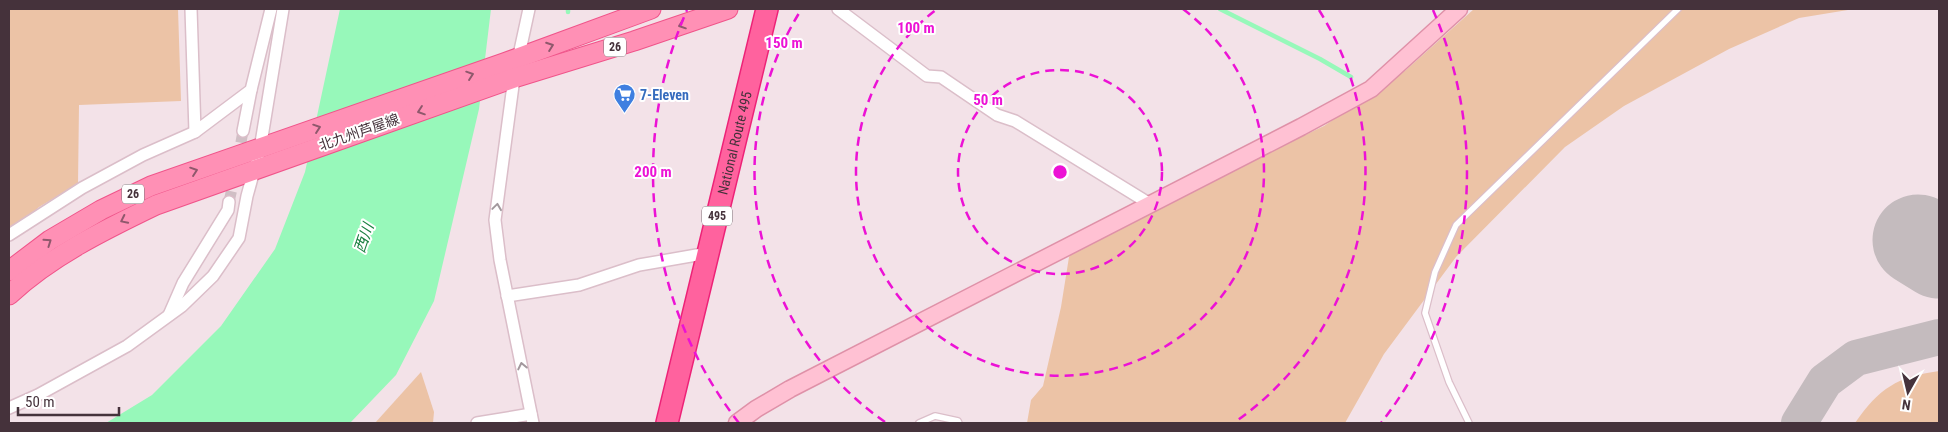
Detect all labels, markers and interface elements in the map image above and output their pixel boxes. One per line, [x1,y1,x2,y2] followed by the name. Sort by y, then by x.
[678,19,687,29] one-way arrow
[897,19,935,37] text: 100 m
[765,34,803,52] text: 150 m
[604,38,626,56] road number: 26
[545,42,554,52] one-way arrow
[466,71,474,81] one-way arrow
[612,83,636,114] supermarket icon: 7-Eleven
[640,87,689,103] place label: 7-Eleven
[714,90,755,196] street label: National Route 495
[973,91,1003,109] text: 50 m
[418,105,426,115] one-way arrow
[317,111,401,153] street label: 北九州芦屋線
[312,124,321,134] one-way arrow
[634,163,672,181] text: 200 m
[1051,163,1069,181] centre of rings
[189,167,197,177] one-way arrow
[122,184,144,203] road number: 26
[491,202,502,210] one-way arrow
[702,207,732,226] road number: 495
[120,214,129,224] one-way arrow
[351,219,378,255] water label: 西川
[42,239,52,248] one-way arrow
[517,362,527,371] one-way arrow
[1883,367,1933,417] north arrow
[18,384,119,416] scale bar
[25,393,55,411] text: 50 m
[1901,396,1912,413] text: N

